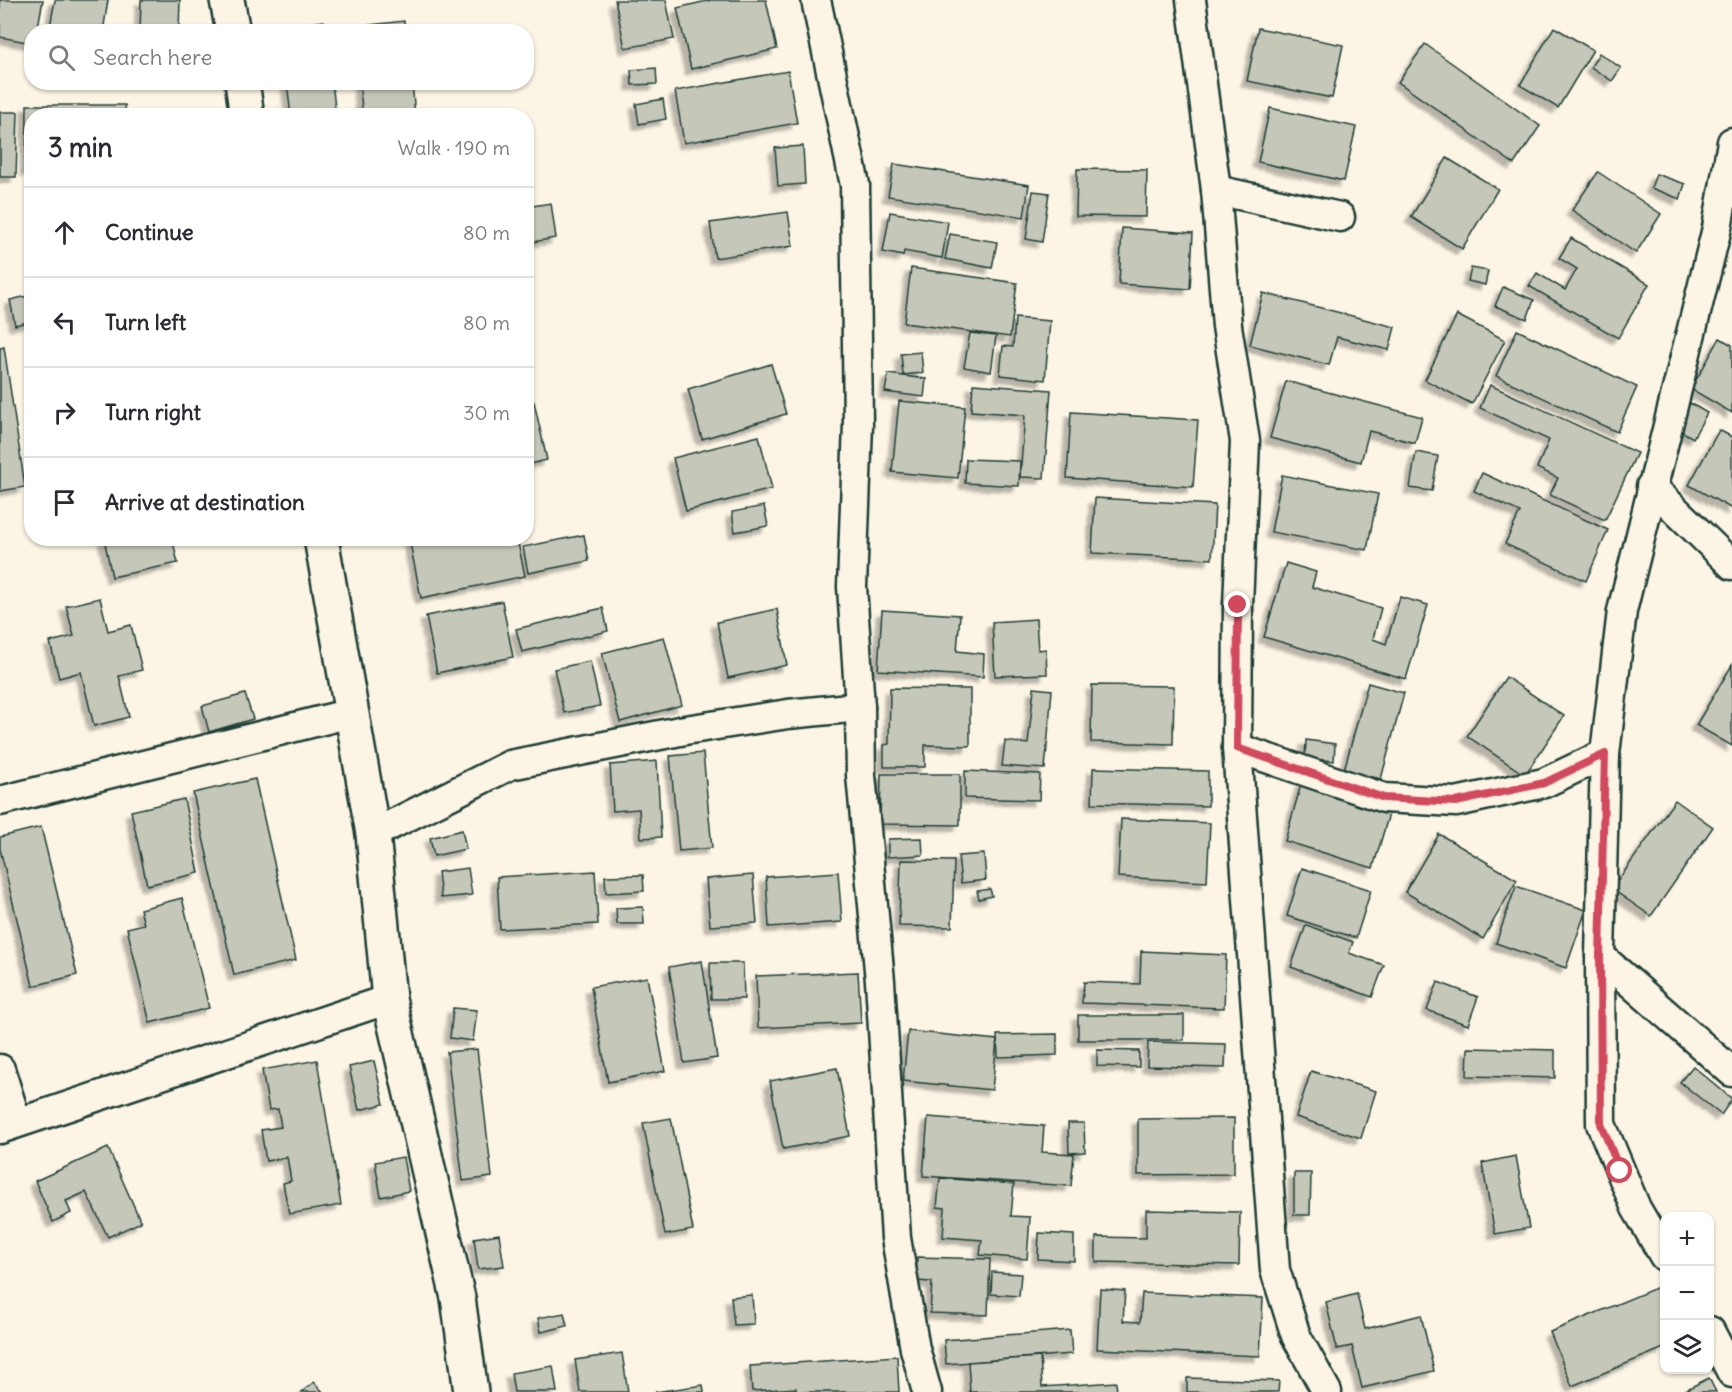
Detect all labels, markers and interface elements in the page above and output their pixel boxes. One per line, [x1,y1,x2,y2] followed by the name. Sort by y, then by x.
[24,24,534,90] search box
[45,41,78,74] icon: search
[93,43,212,71] text: Search here
[48,131,113,164] text: 3 min
[398,135,510,160] text: Walk · 190 m
[48,216,81,249] icon: ahead
[105,218,194,246] text: Continue
[463,220,510,245] text: 80 m
[48,306,81,339] icon: left
[105,308,186,336] text: Turn left
[463,310,510,335] text: 80 m
[48,396,81,429] icon: right
[105,398,201,426] text: Turn right
[463,400,510,425] text: 30 m
[48,486,81,519] icon: arrive
[105,488,305,516] text: Arrive at destination
[1224,591,1250,617] route end
[1606,1157,1632,1183] route start
[1660,1212,1714,1374] map controls
[1660,1212,1714,1266] button: +
[1660,1266,1714,1320] button: −
[1660,1320,1714,1374] button: layers

